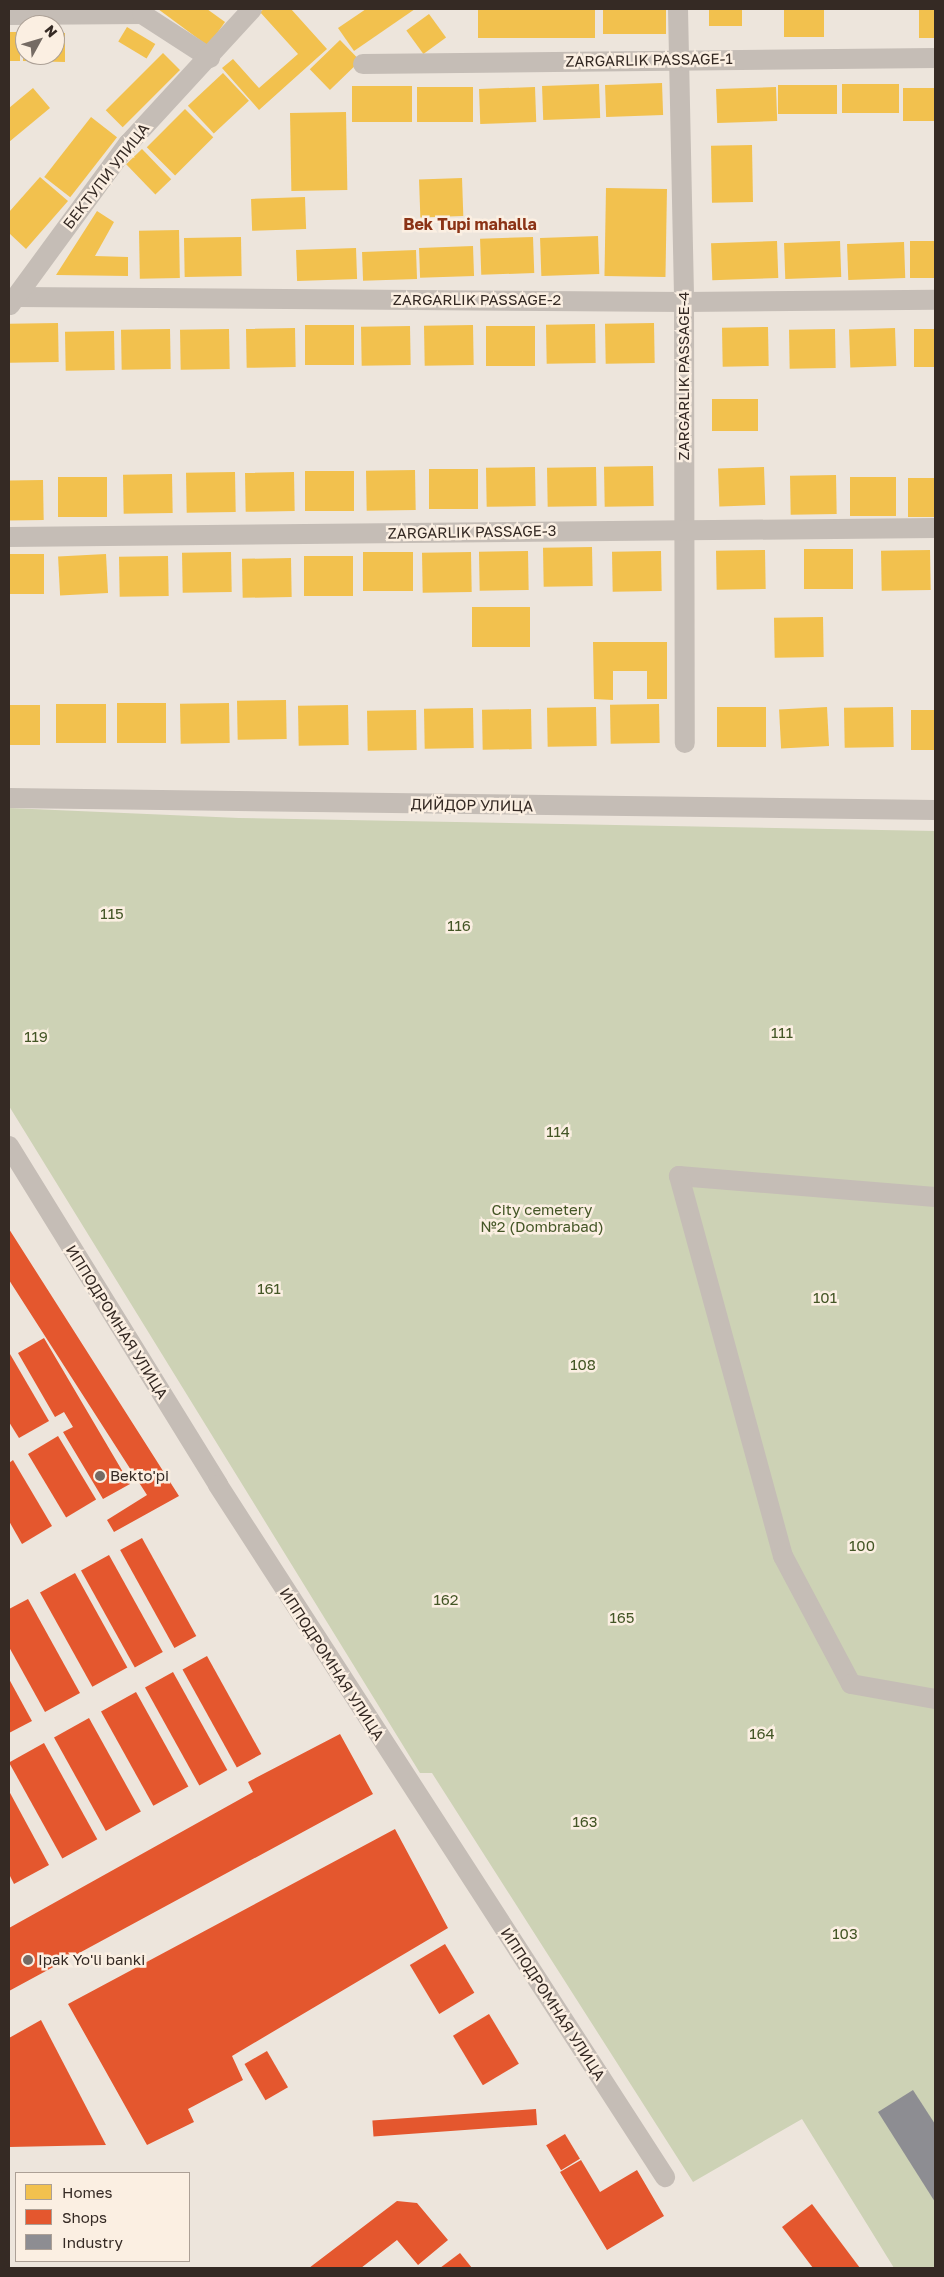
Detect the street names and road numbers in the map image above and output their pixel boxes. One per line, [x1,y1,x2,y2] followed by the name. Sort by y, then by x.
[565,50,733,70] street label: ZARGARLIK PASSAGE-1
[59,120,153,232] street label: БЕКТУПИ УЛИЦА
[393,291,561,309] street label: ZARGARLIK PASSAGE-2
[675,291,693,461] street label: ZARGARLIK PASSAGE-4
[388,522,556,542] street label: ZARGARLIK PASSAGE-3
[411,795,533,815] street label: ДИЙДОР УЛИЦА
[62,1242,172,1402] street label: ИППОДРОМНАЯ УЛИЦА
[276,1584,388,1744] street label: ИППОДРОМНАЯ УЛИЦА
[497,1924,609,2084] street label: ИППОДРОМНАЯ УЛИЦА

